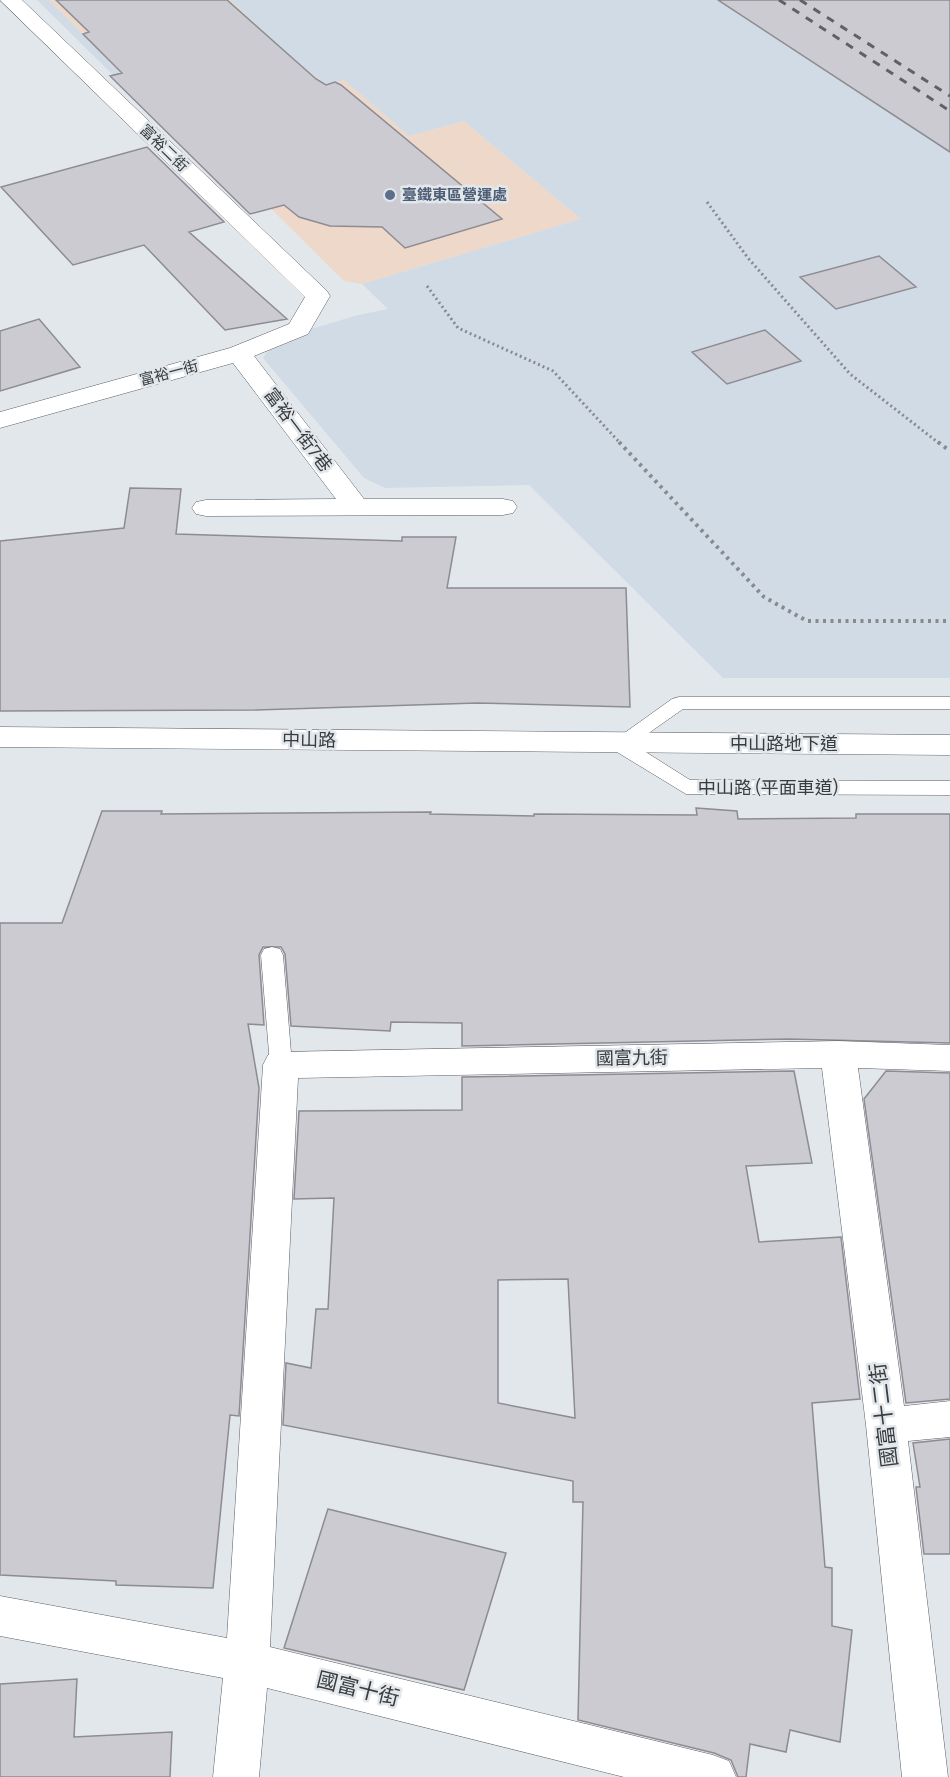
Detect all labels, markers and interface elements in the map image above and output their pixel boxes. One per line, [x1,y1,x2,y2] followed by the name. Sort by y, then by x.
[136,121,192,175] street label: 富裕二街
[402,186,507,204] place label: 臺鐵東區營運處
[383,188,397,202] marker: 臺鐵東區營運處
[138,357,200,389] street label: 富裕一街
[259,384,337,476] street label: 富裕一街7巷
[282,729,336,751] street label: 中山路
[730,733,838,755] street label: 中山路地下道
[698,777,838,799] street label: 中山路 (平面車道)
[596,1046,668,1070] street label: 國富九街
[865,1361,903,1469] street label: 國富十二街
[314,1666,402,1712] street label: 國富十街

